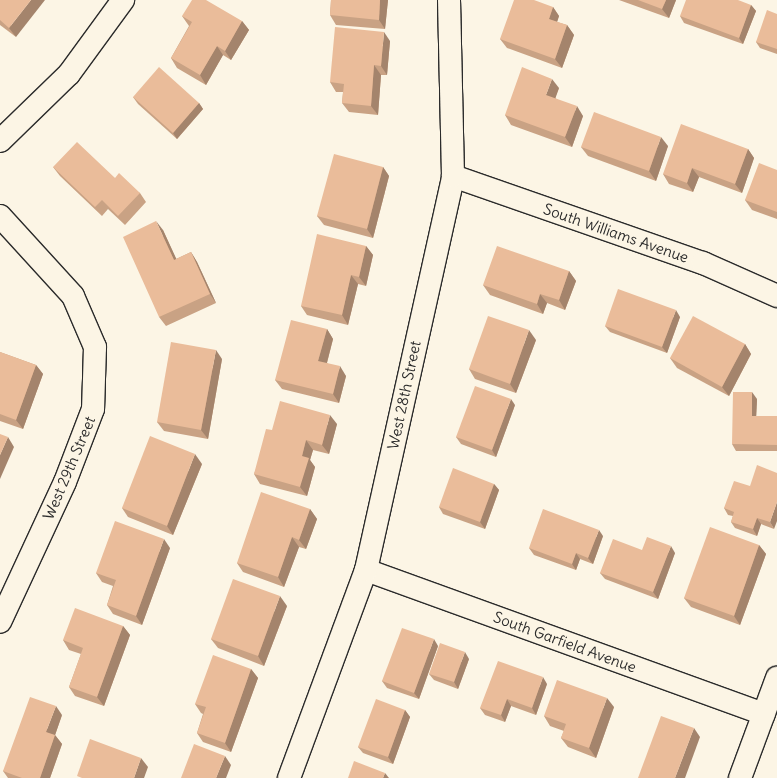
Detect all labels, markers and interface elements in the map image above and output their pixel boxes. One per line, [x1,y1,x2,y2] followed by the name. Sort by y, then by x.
[541,200,691,266] street label: South Williams Avenue
[384,339,424,451] street label: West 28th Street
[39,413,99,523] street label: West 29th Street
[491,608,639,676] street label: South Garfield Avenue

